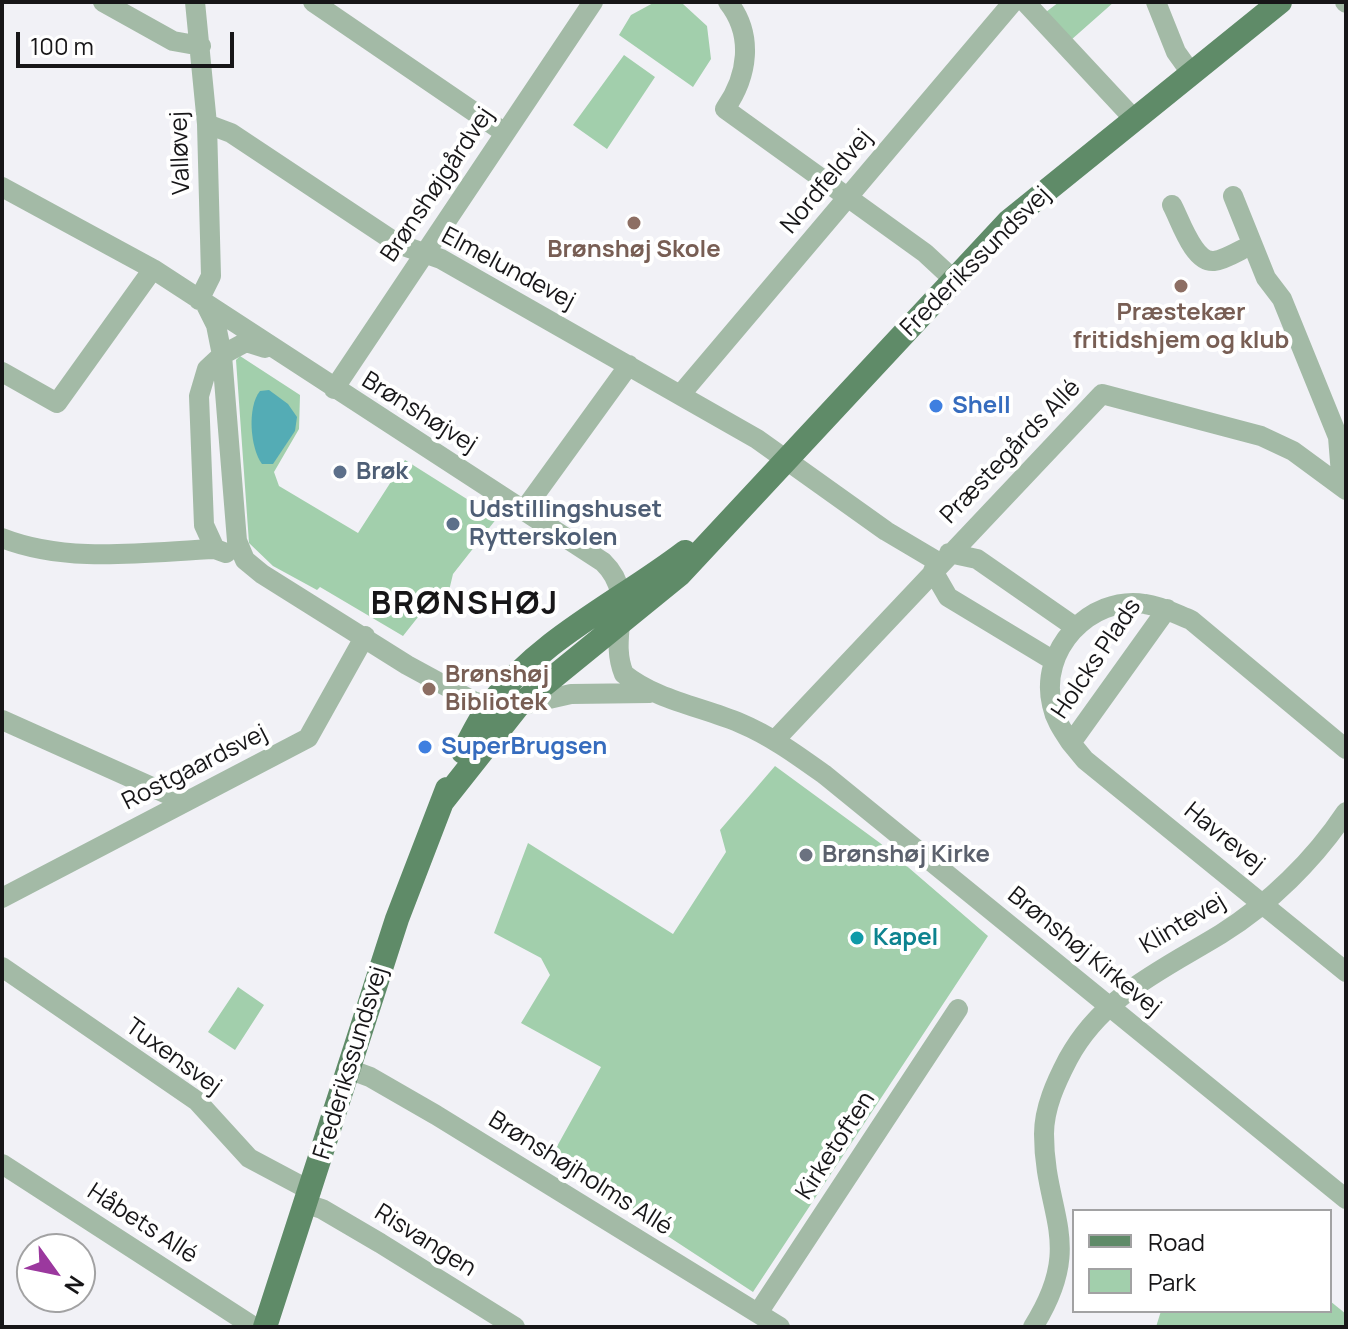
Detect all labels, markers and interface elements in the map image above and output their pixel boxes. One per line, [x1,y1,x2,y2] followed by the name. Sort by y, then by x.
[20,16,238,66] scale bar
[30,29,94,62] text: 100 m
[376,102,500,268] street label: Brønshøjgårdvej
[165,111,197,195] street label: Valløvej
[775,124,879,240] street label: Nordfeldvej
[895,181,1057,343] street label: Frederikssundsvej
[625,214,643,232] marker: Brønshøj Skole
[436,222,580,316] street label: Elmelundevej
[547,236,721,264] place label: Brønshøj Skole
[1172,277,1190,295] marker: Præstekær fritidshjem og klub
[1073,299,1289,355] place label: Præstekær fritidshjem og klub
[356,366,482,460] street label: Brønshøjvej
[935,374,1087,530] street label: Præstegårds Allé
[952,392,1011,420] place label: Shell
[927,397,945,415] marker: Shell
[356,458,408,486] place label: Brøk
[331,463,349,481] marker: Brøk
[469,496,662,552] place label: Udstillingshuset Rytterskolen
[444,515,462,533] marker: Udstillingshuset Rytterskolen
[371,586,559,624] district label: BRØNSHØJ
[1046,593,1148,725] street label: Holcks Plads
[445,661,549,717] place label: Brønshøj Bibliotek
[420,680,438,698] marker: Brønshøj Bibliotek
[118,719,272,817] street label: Rostgaardsvej
[441,733,607,761] place label: SuperBrugsen
[416,738,434,756] marker: SuperBrugsen
[1178,797,1270,879] street label: Havrevej
[822,841,990,869] place label: Brønshøj Kirke
[797,846,815,864] marker: Brønshøj Kirke
[1002,881,1166,1023] street label: Brønshøj Kirkevej
[1135,887,1231,961] street label: Klintevej
[873,924,938,952] place label: Kapel
[848,929,866,947] marker: Kapel
[308,963,394,1163] street label: Frederikssundsvej
[119,1013,227,1101] street label: Tuxensvej
[790,1087,882,1205] street label: Kirketoften
[483,1106,677,1242] street label: Brønshøjholms Allé
[82,1178,202,1270] street label: Håbets Allé
[369,1199,481,1283] street label: Risvangen
[1072,1209,1332,1313] legend
[1148,1225,1205,1258] text: Road
[16,1233,96,1313] north arrow
[1148,1265,1196,1298] text: Park
[58,1270,91,1300] text: N

